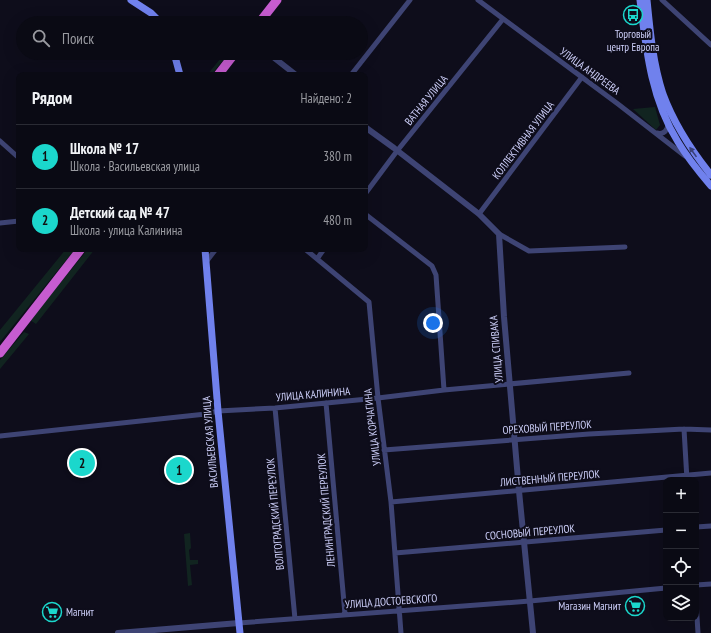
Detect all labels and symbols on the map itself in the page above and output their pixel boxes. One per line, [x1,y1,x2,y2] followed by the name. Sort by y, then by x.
[622,4,644,26] bus stop icon: Торговый центр Европа
[607,27,659,54] place label: Торговый центр Европа
[557,44,624,98] street label: УЛИЦА АНДРЕЕВА
[402,71,451,128] street label: ВАТНАЯ УЛИЦА
[489,98,557,182] street label: КОЛЛЕКТИВНАЯ УЛИЦА
[689,147,697,157] one-way arrow
[423,313,443,333] your location
[486,314,506,383] street label: УЛИЦА СПИВАКА
[275,384,352,404] street label: УЛИЦА КАЛИНИНА
[360,387,384,466] street label: УЛИЦА КОРЧАГИНА
[199,395,221,488] street label: ВАСИЛЬЕВСКАЯ УЛИЦА
[502,417,593,437] street label: ОРЕХОВЫЙ ПЕРЕУЛОК
[69,448,95,478] pin: 2
[314,452,338,568] street label: ЛЕНИНГРАДСКИЙ ПЕРЕУЛОК
[166,455,192,485] pin: 1
[263,457,287,571] street label: ВОЛГОГРАДСКИЙ ПЕРЕУЛОК
[499,467,601,489] street label: ЛИСТВЕННЫЙ ПЕРЕУЛОК
[484,521,576,543] street label: СОСНОВЫЙ ПЕРЕУЛОК
[344,591,438,611] street label: УЛИЦА ДОСТОЕВСКОГО
[624,595,646,617] supermarket icon: Магазин Магнит
[558,599,621,613] place label: Магазин Магнит
[41,601,63,623] supermarket icon: Магнит
[66,605,94,619] place label: Магнит

